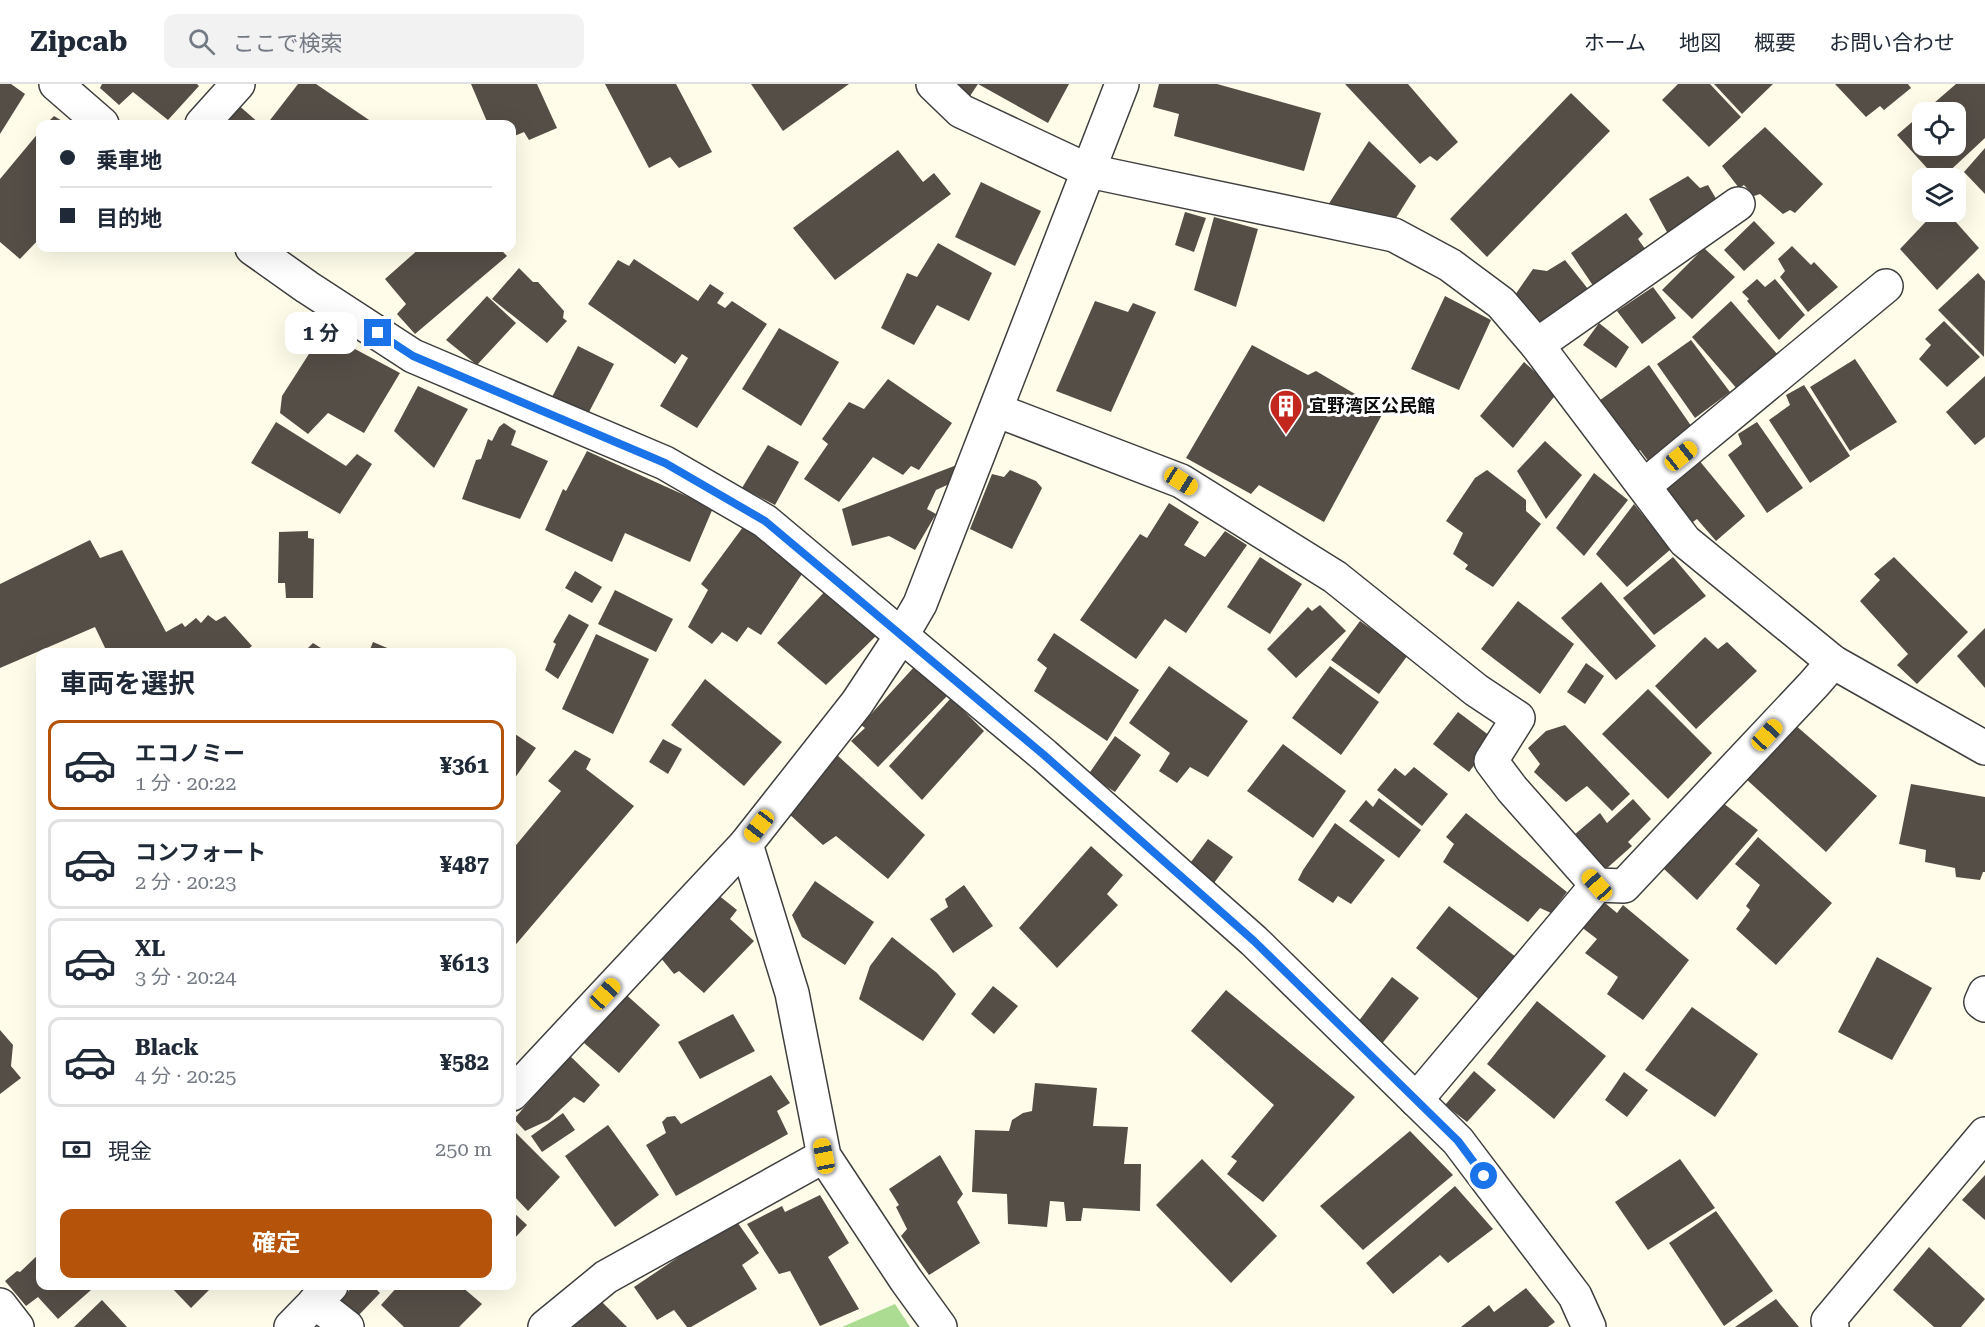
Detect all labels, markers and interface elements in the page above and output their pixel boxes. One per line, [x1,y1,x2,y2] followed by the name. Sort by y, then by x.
[164,14,584,68] search box
[30,25,128,58] text: Zipcab
[185,25,218,58] icon: search
[233,31,343,56] text: ここで検索
[1584,31,1646,55] text: ホーム
[1679,31,1721,55] text: 地図
[1754,31,1796,55] text: 概要
[1829,31,1955,55] text: お問い合わせ
[1912,102,1966,222] map controls
[1912,102,1966,156] button: locate
[96,148,162,173] text: 乗車地
[1912,168,1966,222] button: layers
[96,206,162,231] text: 目的地
[285,312,357,354] callout: 1 分
[364,319,391,346] route end
[303,321,339,345] text: 1 分
[1268,388,1304,435] building icon: 宜野湾区公民館
[1309,395,1435,416] place label: 宜野湾区公民館
[1661,438,1701,474] car
[1161,464,1201,498] car
[60,668,195,700] text: 車両を選択
[1748,716,1786,754] car
[63,738,117,792] icon: car
[135,741,245,766] text: エコノミー
[440,753,489,778] text: ¥361
[135,771,236,795] text: 1 分 · 20:22
[741,806,777,846] car
[63,837,117,891] icon: car
[135,840,266,865] text: コンフォート
[440,852,489,877] text: ¥487
[1578,866,1616,904] car
[135,870,236,894] text: 2 分 · 20:23
[63,936,117,990] icon: car
[135,936,165,961] text: XL
[440,951,489,976] text: ¥613
[135,965,236,989] text: 3 分 · 20:24
[586,975,624,1013] car
[63,1035,117,1089] icon: car
[135,1035,199,1060] text: Black
[440,1050,489,1075] text: ¥582
[135,1064,236,1088] text: 4 分 · 20:25
[60,1133,93,1166] icon: cash
[435,1137,492,1161] text: 250 m
[812,1137,836,1175] car
[108,1139,152,1164] text: 現金
[1470,1162,1497,1189] route start
[60,1209,492,1278] button: 確定

